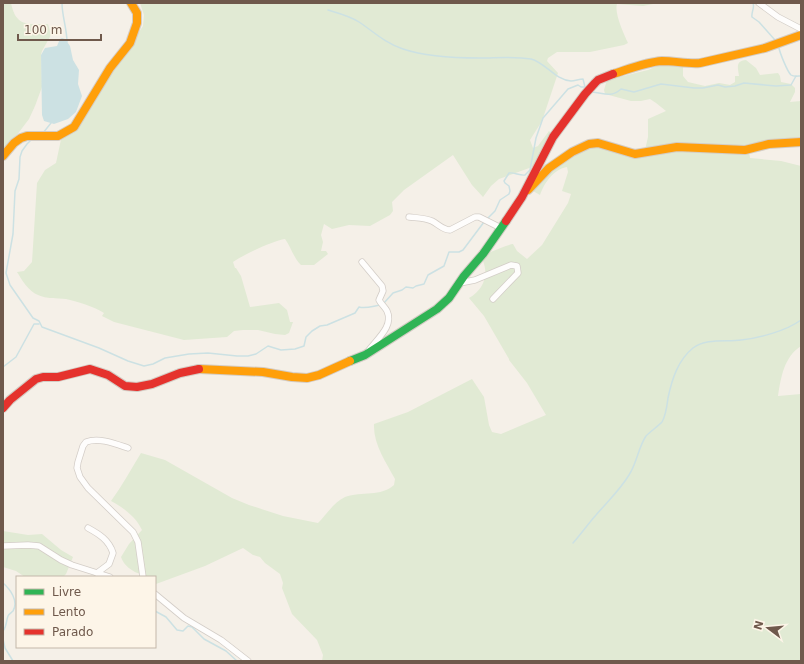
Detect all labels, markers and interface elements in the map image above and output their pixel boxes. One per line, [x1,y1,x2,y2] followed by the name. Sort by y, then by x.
[18,16,101,42] scale bar
[24,23,62,37] text: 100 m
[16,576,156,648] legend
[52,585,81,599] text: Livre
[52,605,86,619] text: Lento
[748,608,788,648] north arrow
[751,619,766,632] text: N
[52,625,93,639] text: Parado

